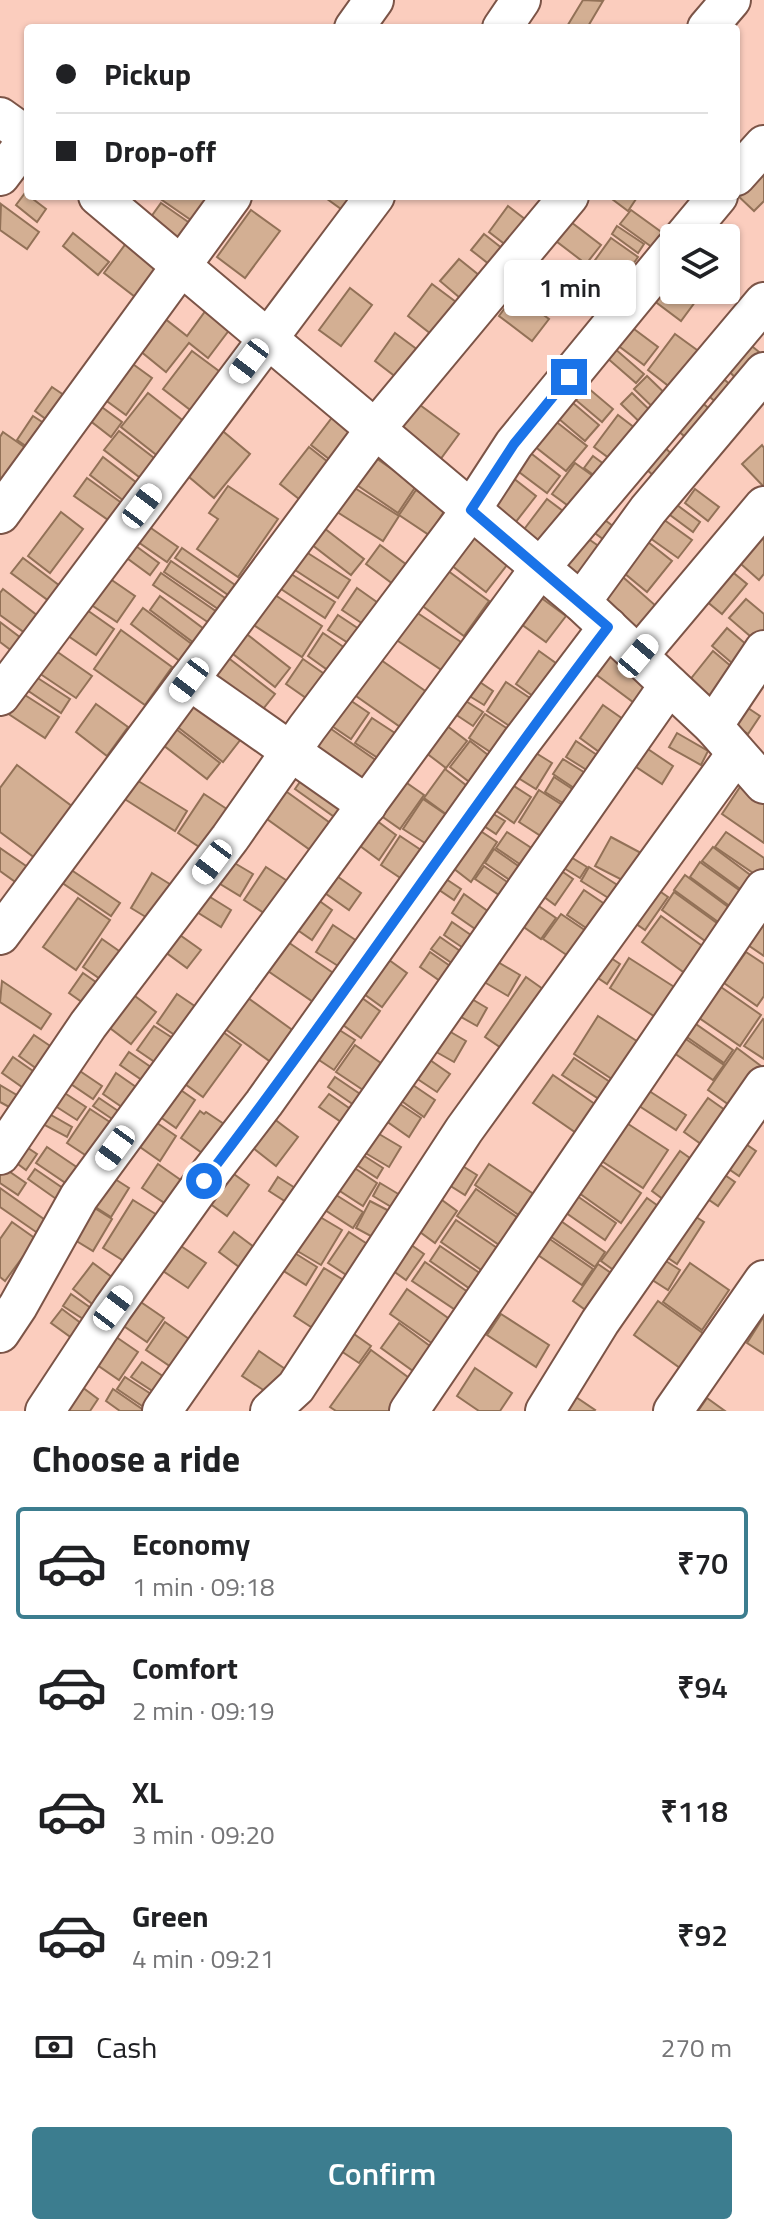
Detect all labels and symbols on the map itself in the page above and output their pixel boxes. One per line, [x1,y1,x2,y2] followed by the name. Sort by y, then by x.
[503,261,635,317] callout: 1 min
[225,335,273,387] car
[551,359,587,395] route end
[118,480,166,532] car
[613,630,663,682] car
[165,654,213,706] car
[188,836,236,888] car
[91,1122,139,1174] car
[186,1163,222,1199] route start
[89,1282,137,1334] car

